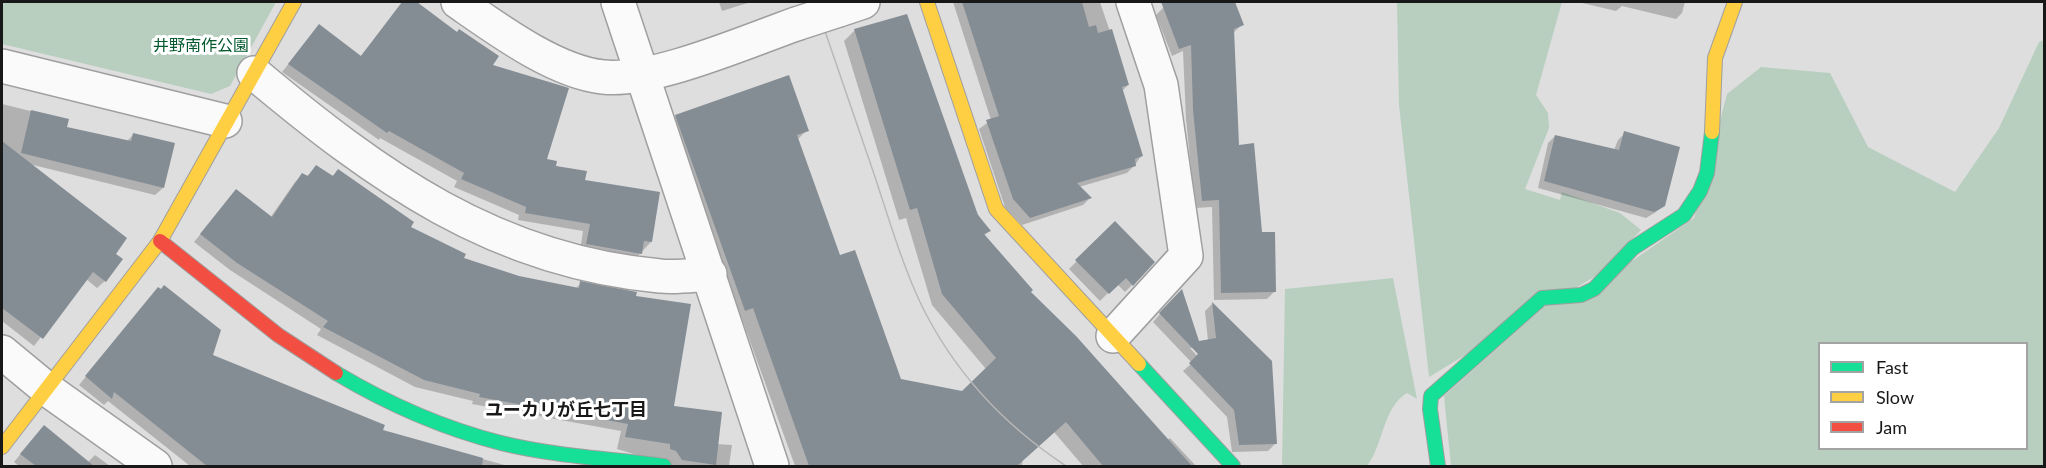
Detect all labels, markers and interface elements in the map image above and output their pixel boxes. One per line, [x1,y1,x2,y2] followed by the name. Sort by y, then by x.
[153,36,249,56] park label: 井野南作公園
[1818,342,2028,450] legend
[1876,356,1908,378] text: Fast
[1876,386,1914,408] text: Slow
[485,399,647,421] district label: ユーカリが丘七丁目
[1876,416,1907,438] text: Jam

